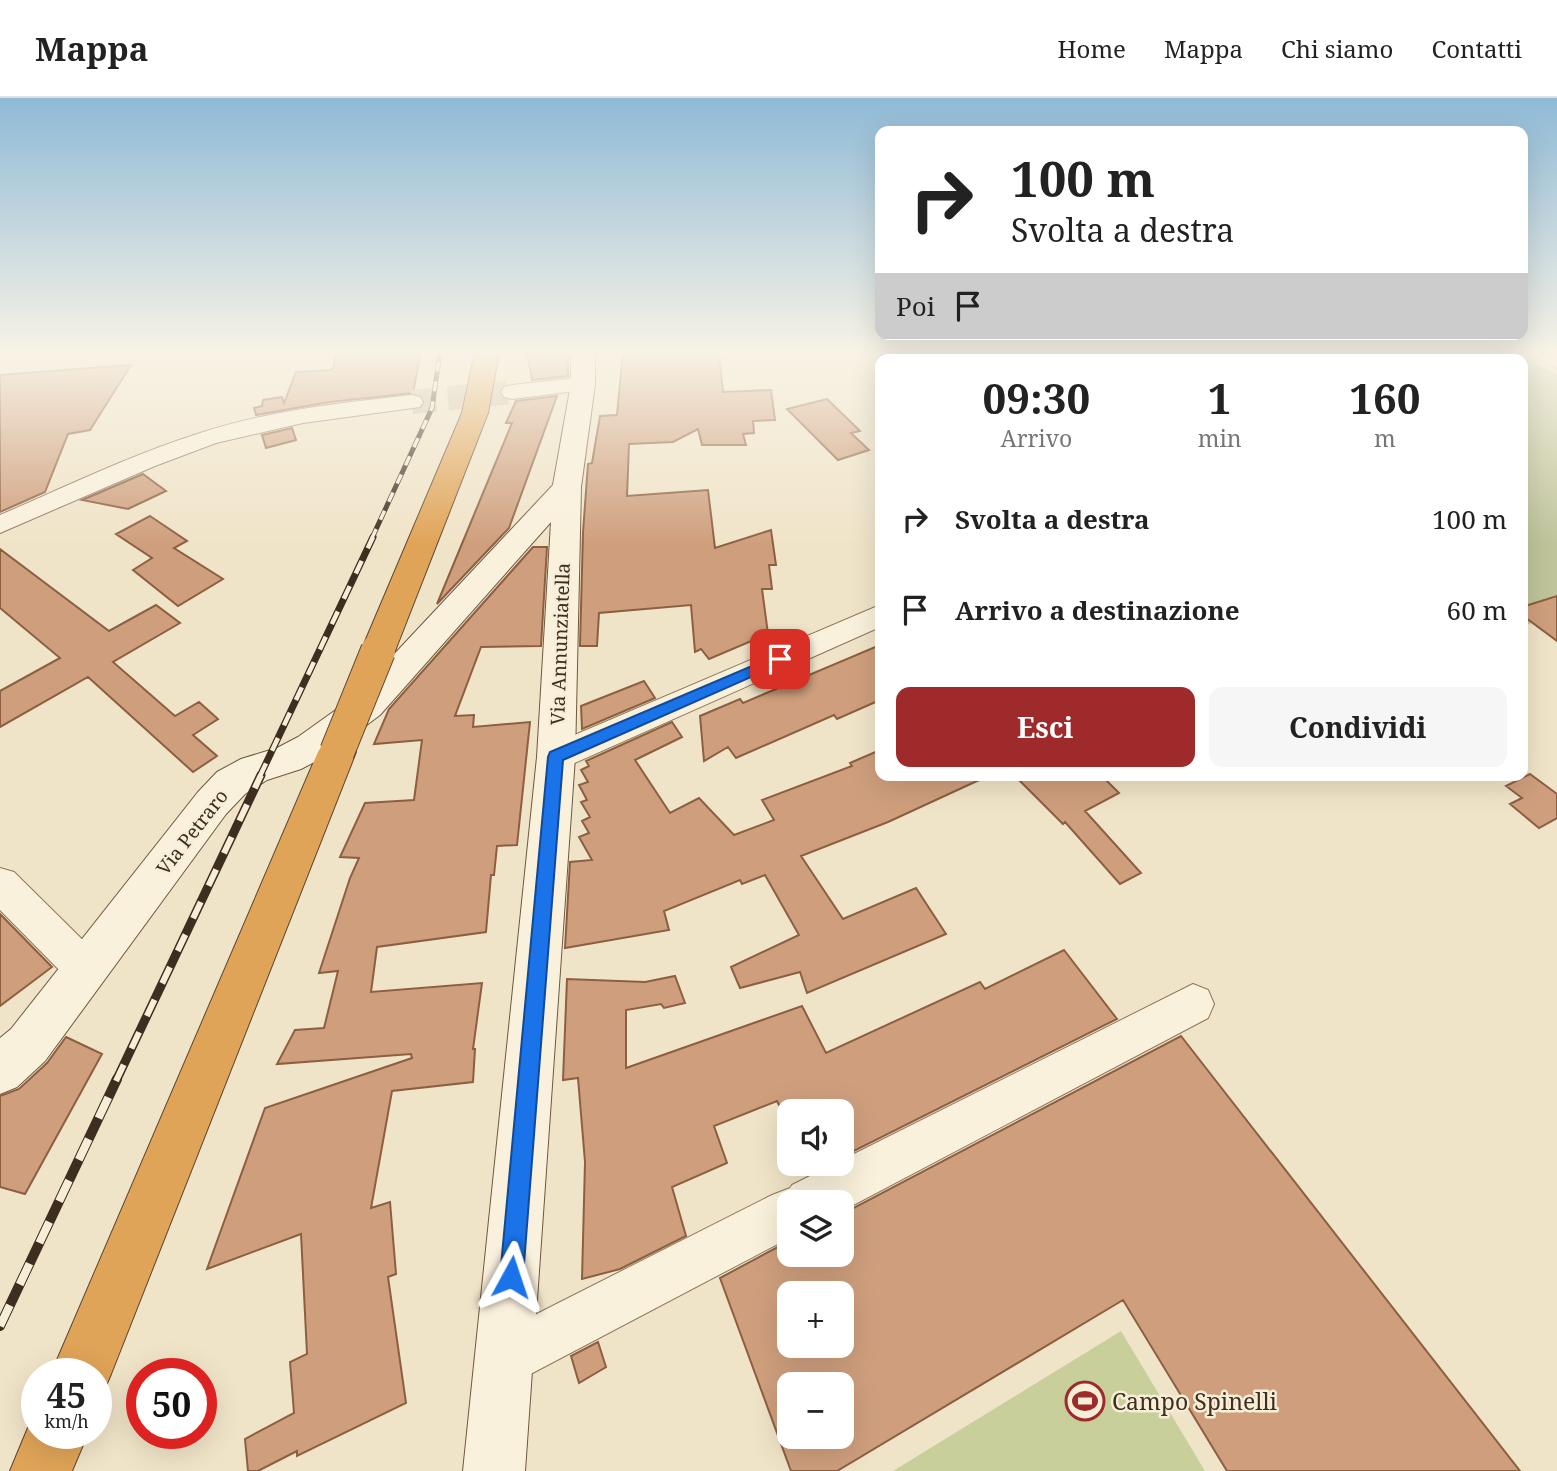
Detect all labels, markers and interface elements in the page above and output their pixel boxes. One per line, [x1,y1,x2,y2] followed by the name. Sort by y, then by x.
[35,26,149,71] text: Mappa
[1058,32,1126,65] text: Home
[1164,32,1243,65] text: Mappa
[1281,32,1393,65] text: Chi siamo
[1431,32,1522,65] text: Contatti
[1011,145,1155,211] text: 100 m
[896,154,987,245] icon: right
[1011,208,1234,251] text: Svolta a destra
[949,287,987,325] icon: arrive
[896,288,935,324] text: Poi
[983,369,1090,426] text: 09:30
[1208,369,1232,426] text: 1
[1349,369,1420,426] text: 160
[1000,422,1072,454] text: Arrivo
[1198,422,1242,454] text: min
[1374,422,1396,454] text: m
[896,500,934,538] icon: right
[955,501,1150,537] text: Svolta a destra
[1432,501,1507,537] text: 100 m
[544,562,576,726] street label: Via Annunziatella
[896,591,934,629] icon: arrive
[955,592,1240,628] text: Arrivo a destinazione
[1447,592,1507,628] text: 60 m
[750,629,810,689] pin
[761,640,799,678] icon: arrive
[896,687,1195,767] button: Esci
[1209,687,1507,767] button: Condividi
[150,784,234,880] street label: Via Petraro
[777,1099,854,1449] map controls
[777,1099,854,1176] button: sound
[777,1190,854,1267] button: layers
[474,1240,548,1314] position arrow
[777,1281,854,1358] button: +
[126,1358,217,1449] speed limit sign: 50
[47,1371,86,1418] text: 45
[777,1372,854,1449] button: −
[1064,1380,1106,1422] sports icon: Campo Spinelli
[1112,1385,1278,1417] place label: Campo Spinelli
[44,1409,89,1433] text: km/h

